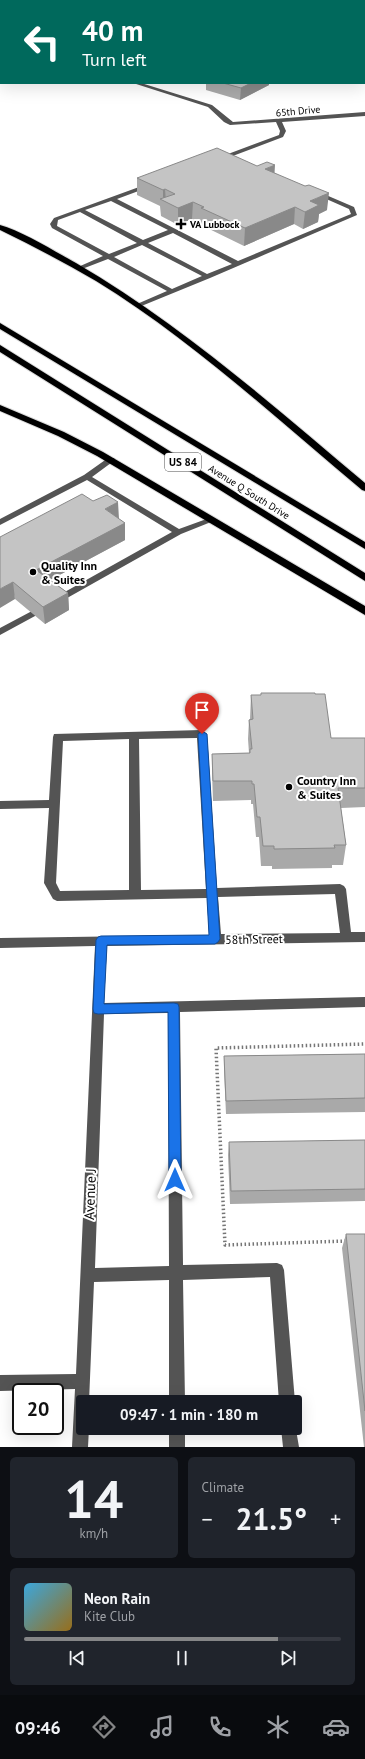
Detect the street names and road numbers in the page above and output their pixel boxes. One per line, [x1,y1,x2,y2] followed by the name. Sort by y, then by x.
[275,103,321,119] street label: 65th Drive
[165,453,201,471] road number: US 84
[206,462,292,522] street label: Avenue Q South Drive
[225,931,283,947] street label: 58th Street
[80,1168,100,1220] street label: Avenue J

